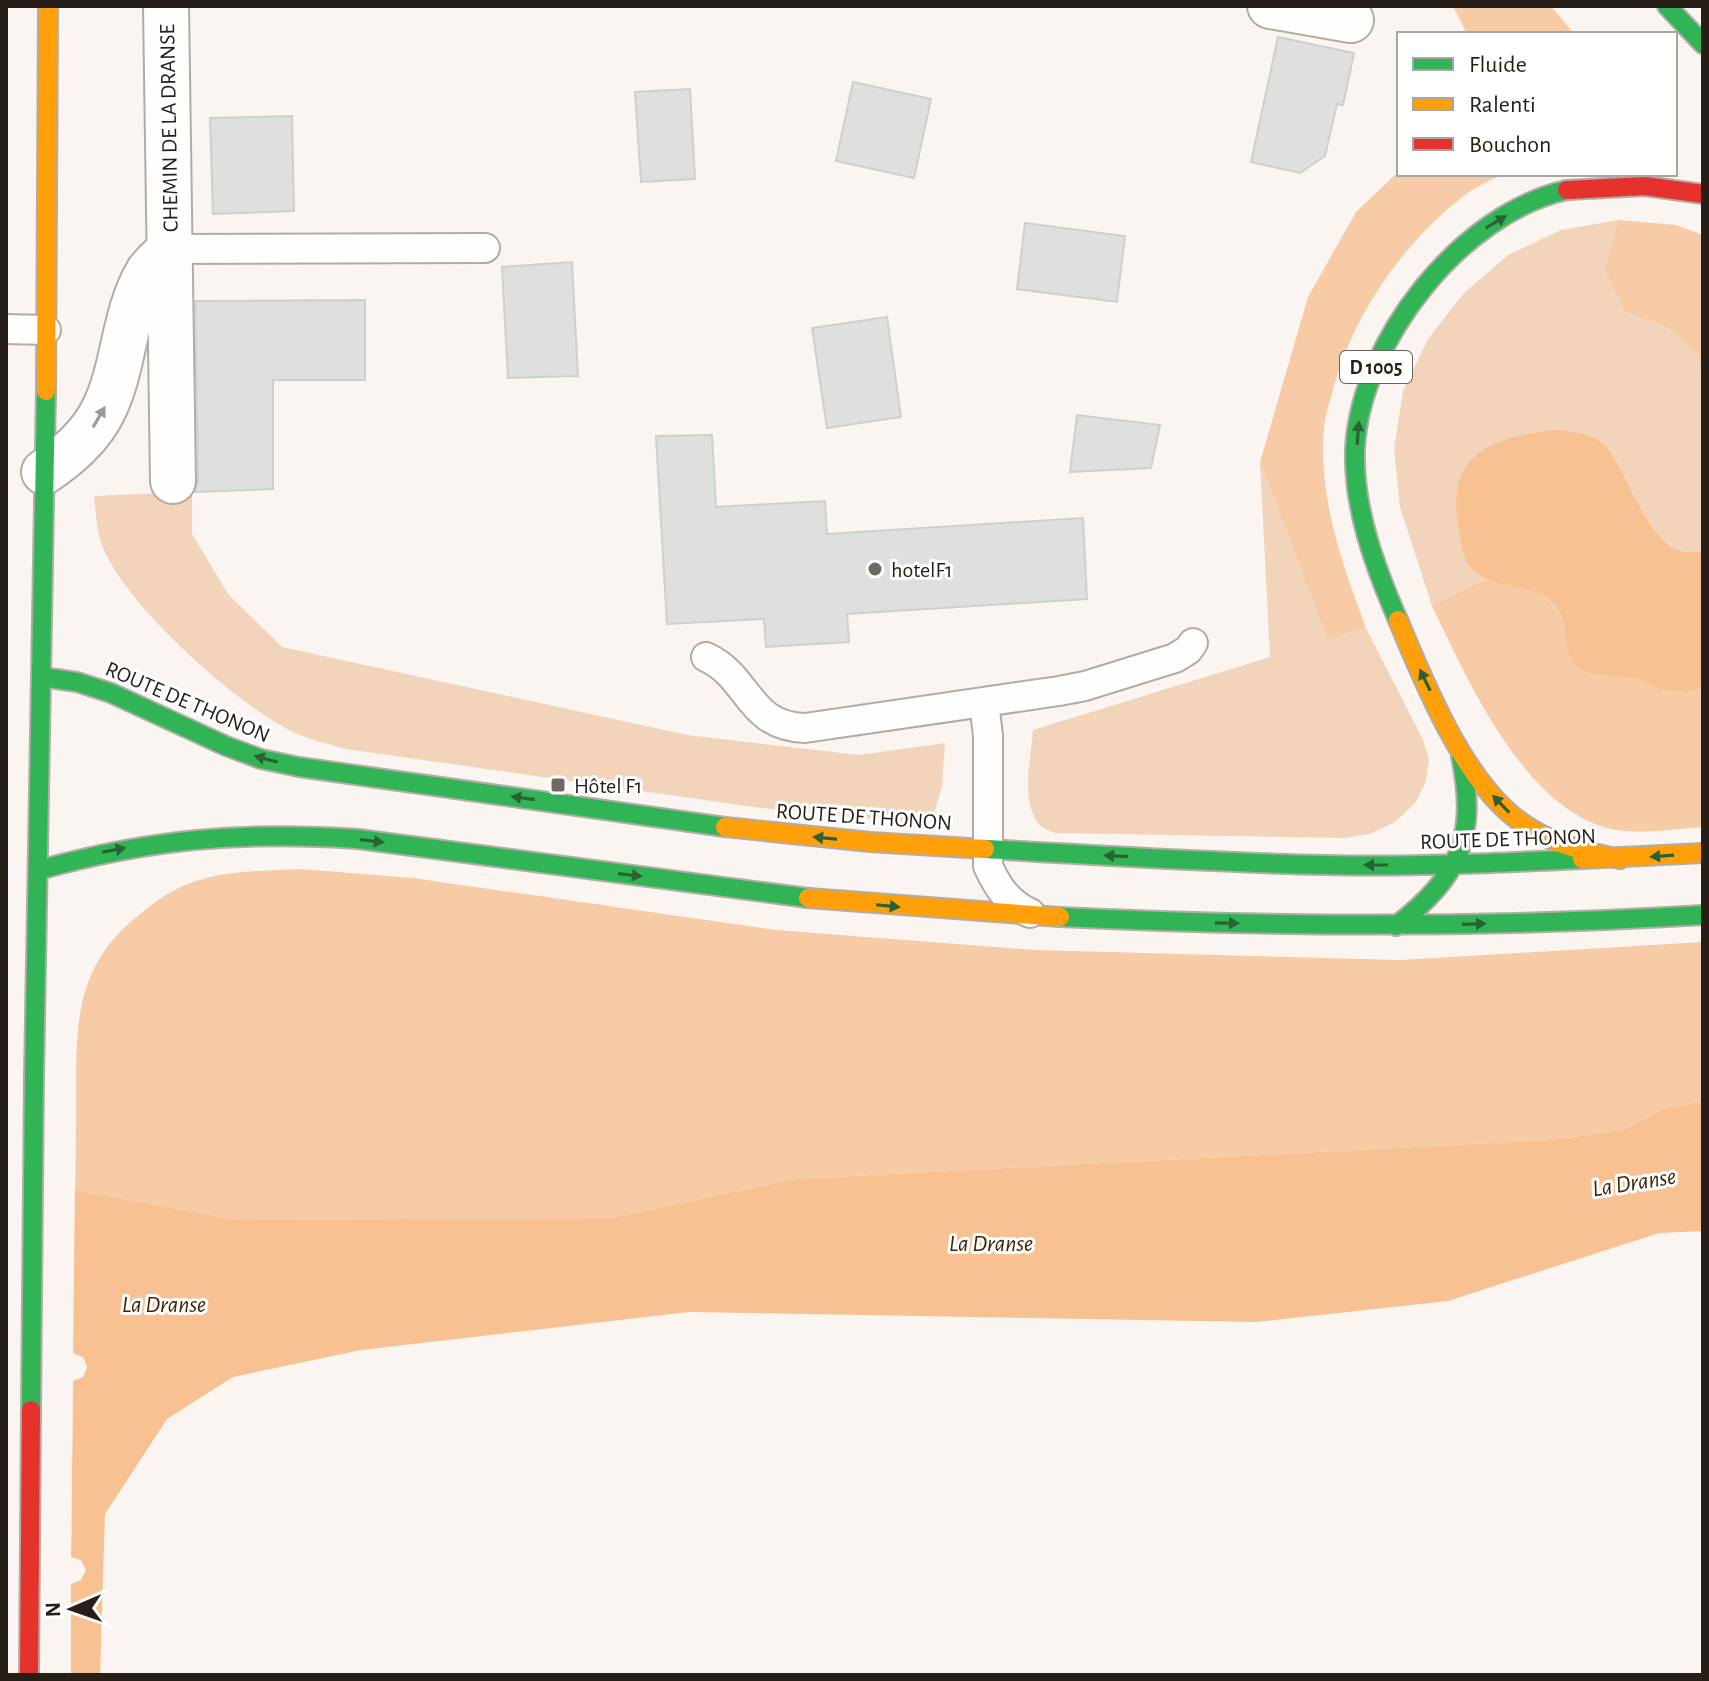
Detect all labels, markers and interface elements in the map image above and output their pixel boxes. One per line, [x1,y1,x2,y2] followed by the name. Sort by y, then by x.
[156,23,182,232] street label: CHEMIN DE LA DRANSE
[1397,32,1677,176] legend
[1469,53,1527,77] text: Fluide
[1469,93,1536,117] text: Ralenti
[1469,133,1551,157] text: Bouchon
[1485,215,1507,229] one-way arrow
[1340,351,1412,383] road number: D 1005
[92,406,106,428] one-way arrow
[1352,420,1365,445] one-way arrow
[891,559,953,581] place label: hotelF1
[866,560,884,578] marker: hotelF1
[102,657,273,746] street label: ROUTE DE THONON
[1419,668,1432,691] one-way arrow
[254,753,279,765] one-way arrow
[574,775,642,797] place label: Hôtel F1
[549,776,567,794] marker: Hôtel F1
[510,791,535,804] one-way arrow
[1492,795,1511,814] one-way arrow
[775,800,953,834] street label: ROUTE DE THONON
[1420,825,1596,853] street label: ROUTE DE THONON
[812,831,837,844] one-way arrow
[360,835,385,848] one-way arrow
[102,843,127,856] one-way arrow
[1103,849,1128,862] one-way arrow
[1649,850,1674,863] one-way arrow
[1363,859,1388,871] one-way arrow
[618,869,643,882] one-way arrow
[876,900,901,913] one-way arrow
[1215,917,1240,929] one-way arrow
[1462,917,1487,930] one-way arrow
[1591,1165,1678,1201] water label: La Dranse
[949,1232,1033,1256] water label: La Dranse
[122,1293,206,1317] water label: La Dranse
[32,1569,112,1649] north arrow
[42,1602,64,1618] text: N

